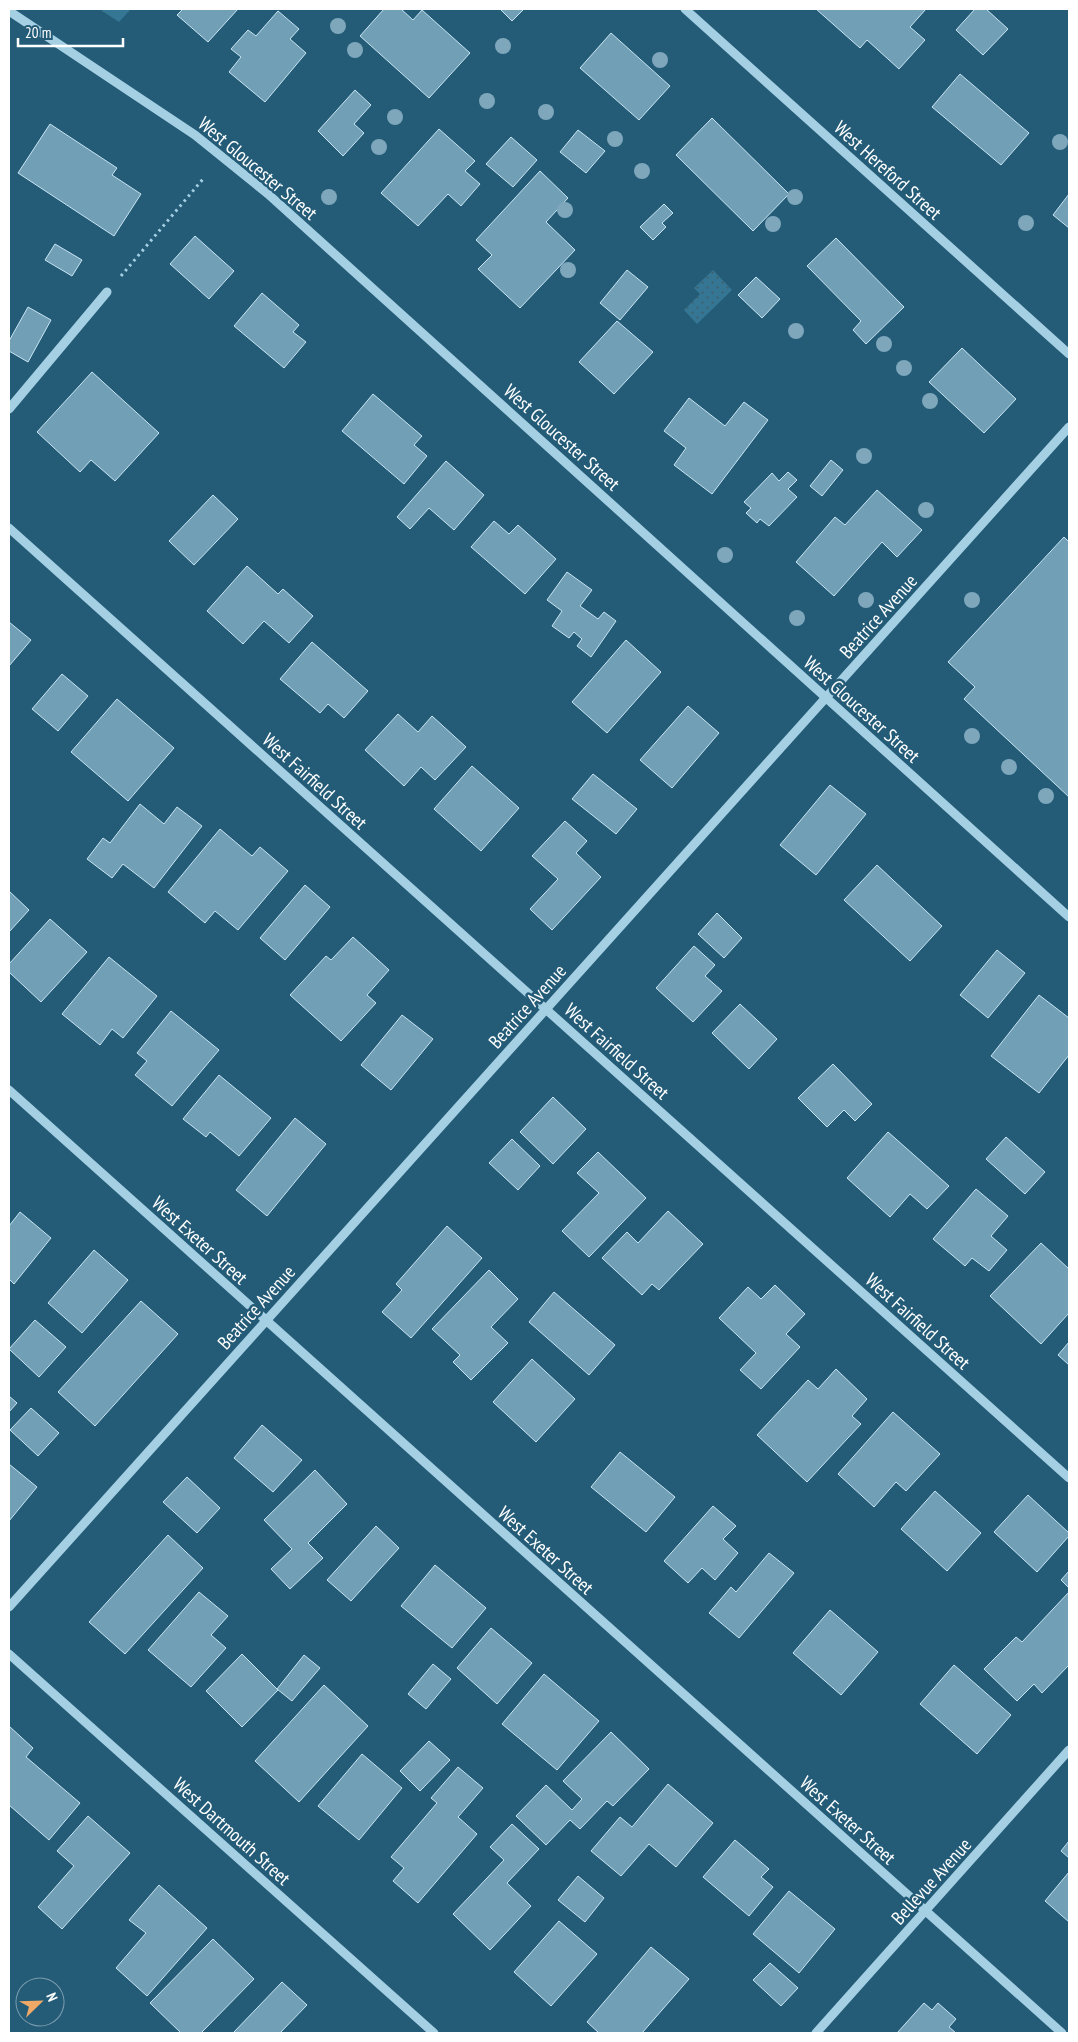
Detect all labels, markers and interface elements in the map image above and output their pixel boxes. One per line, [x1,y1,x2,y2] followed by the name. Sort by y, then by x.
[18,15,122,47] scale bar
[25,23,51,42] text: 20 m
[194,111,323,225] street label: West Gloucester Street
[829,115,947,225] street label: West Hereford Street
[499,379,626,496] street label: West Gloucester Street
[834,569,922,663] street label: Beatrice Avenue
[799,651,926,768] street label: West Gloucester Street
[258,728,373,835] street label: West Fairfield Street
[483,959,571,1053] street label: Beatrice Avenue
[560,998,675,1105] street label: West Fairfield Street
[147,1191,253,1290] street label: West Exeter Street
[212,1260,300,1354] street label: Beatrice Avenue
[861,1268,976,1375] street label: West Fairfield Street
[493,1501,599,1600] street label: West Exeter Street
[795,1771,901,1870] street label: West Exeter Street
[168,1772,296,1891] street label: West Dartmouth Street
[886,1833,976,1929] street label: Bellevue Avenue
[15,1977,65,2027] north arrow
[42,1990,62,2004] text: N

